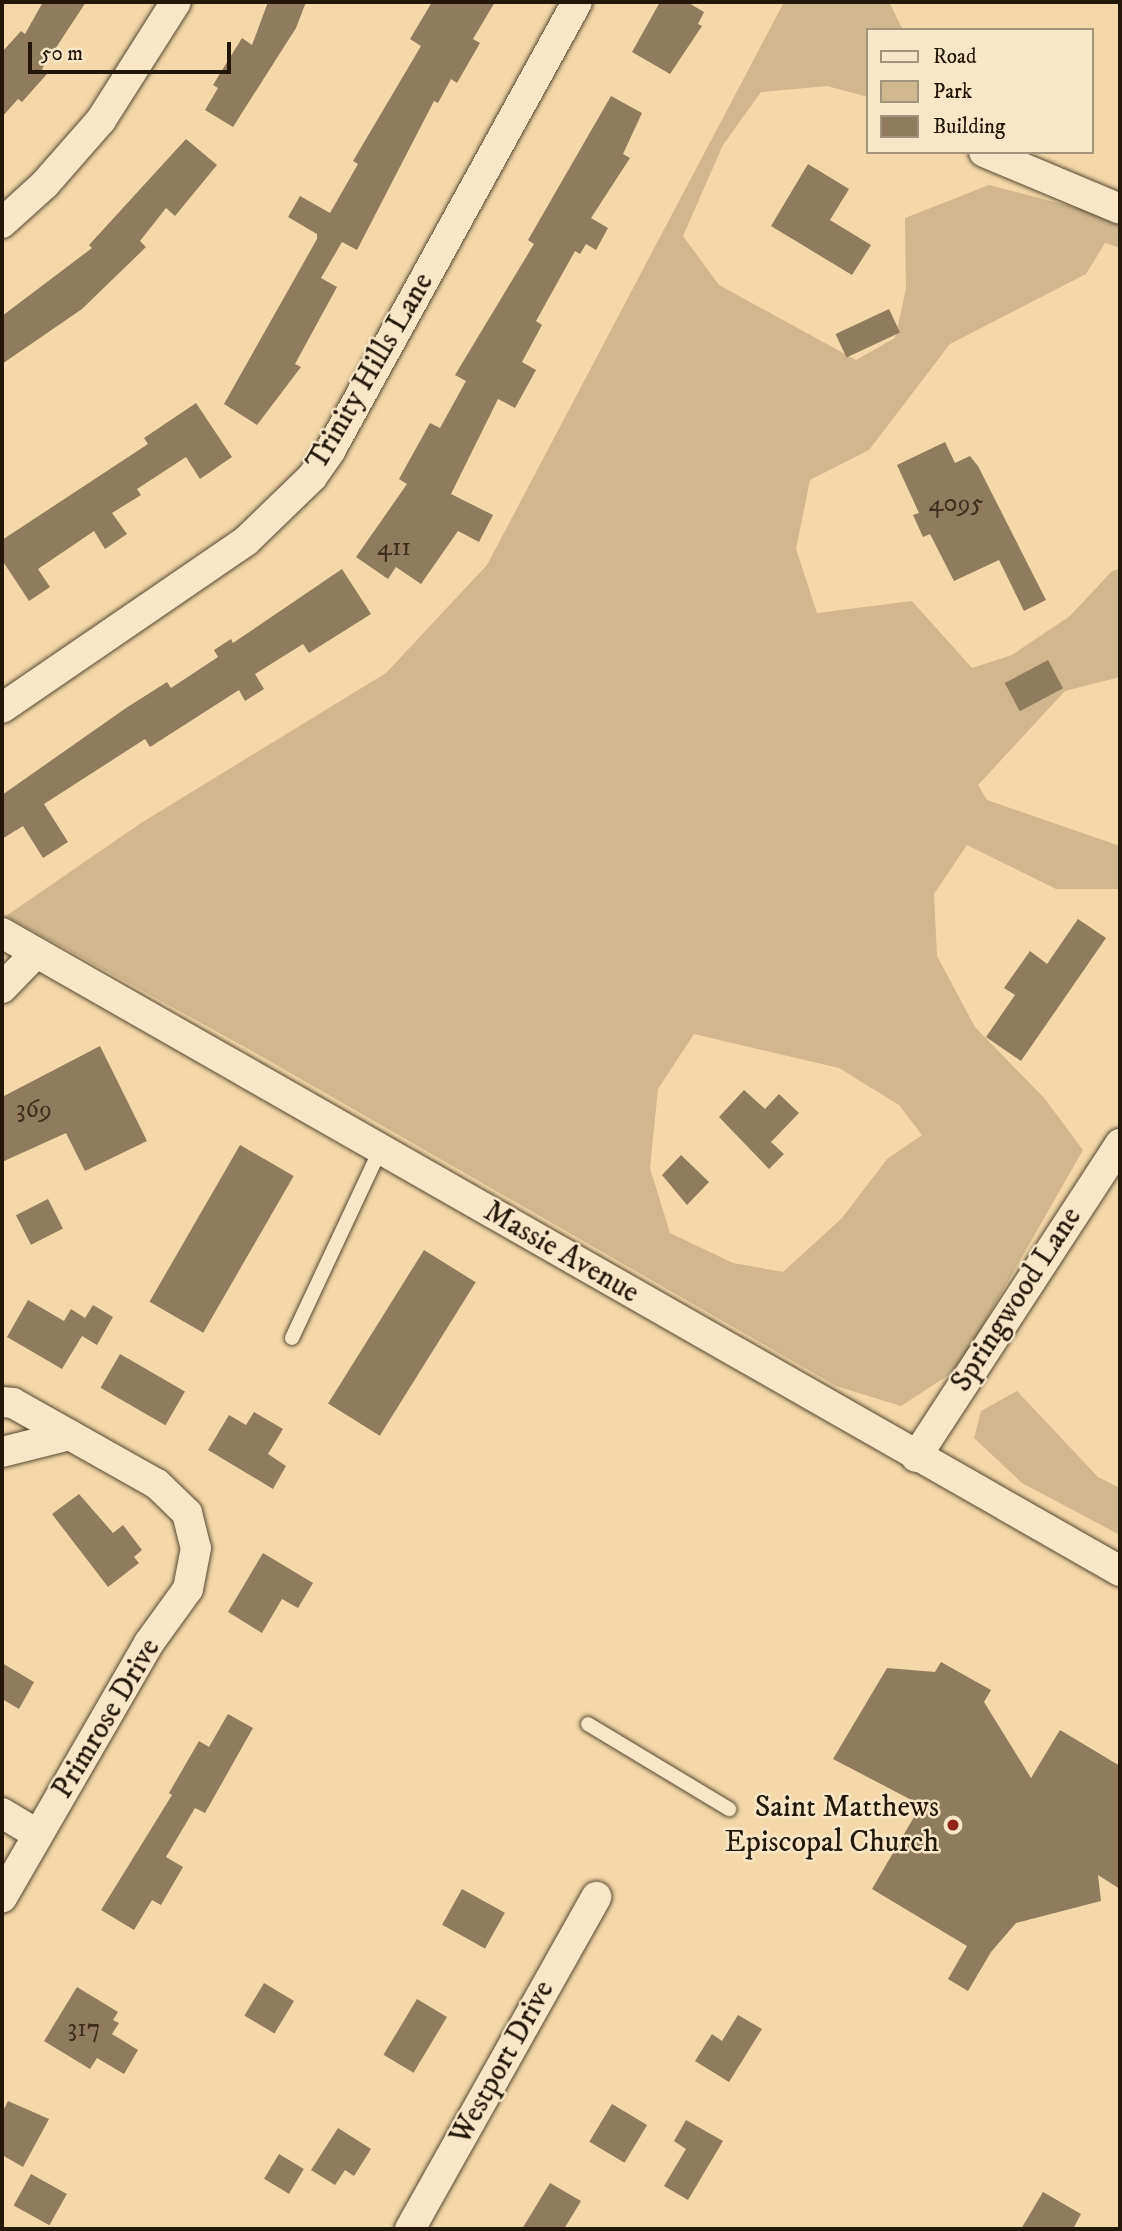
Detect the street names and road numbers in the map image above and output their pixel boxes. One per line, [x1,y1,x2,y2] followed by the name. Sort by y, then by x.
[300,267,442,477] street label: Trinity Hills Lane
[477,1194,645,1312] street label: Massie Avenue
[944,1201,1090,1399] street label: Springwood Lane
[45,1632,169,1806] street label: Primrose Drive
[443,1975,563,2151] street label: Westport Drive

